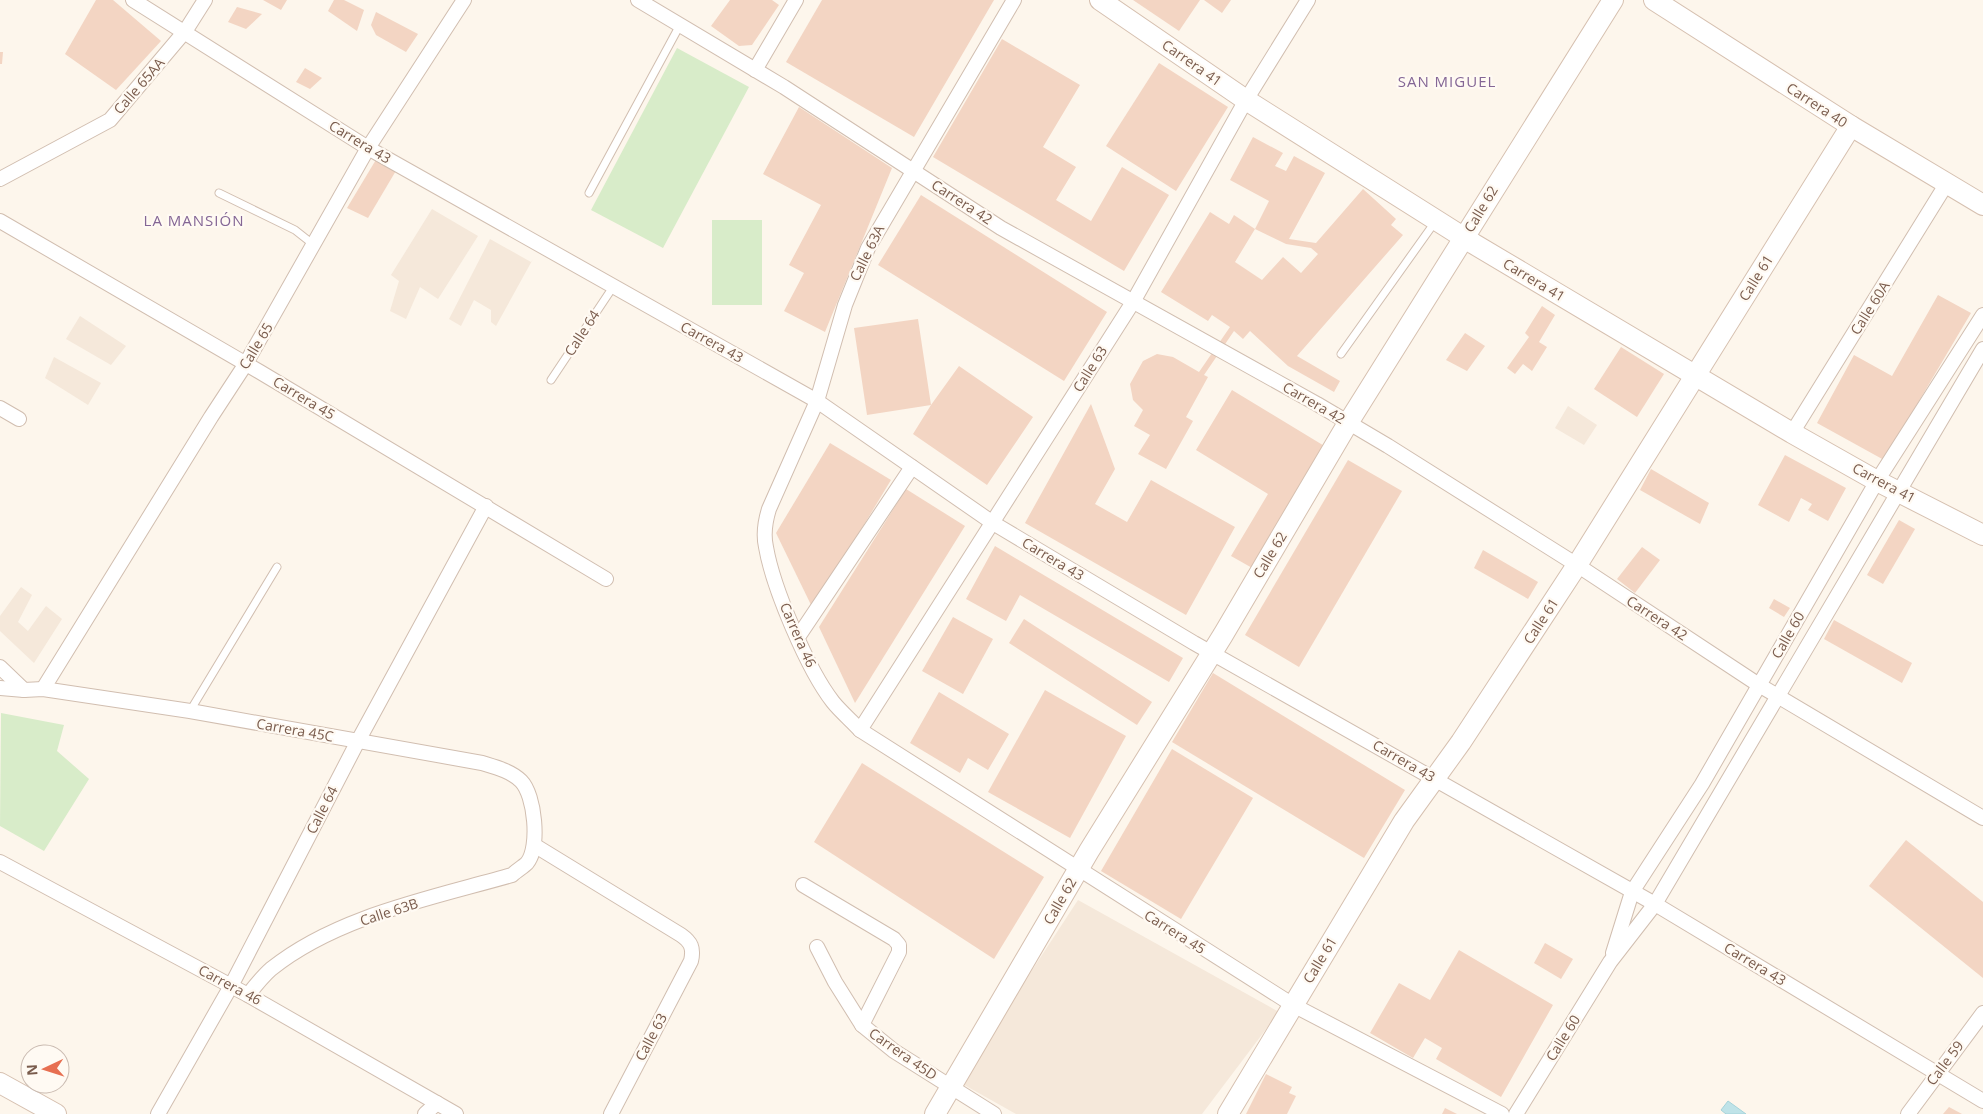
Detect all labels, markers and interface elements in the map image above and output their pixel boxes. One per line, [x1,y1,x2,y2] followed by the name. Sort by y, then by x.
[1159,35,1226,90] street label: Carrera 41
[109,53,168,118] street label: Calle 65AA
[1398,71,1496,91] district label: SAN MIGUEL
[1783,78,1851,131] street label: Carrera 40
[326,116,395,167] street label: Carrera 43
[928,175,996,228] street label: Carrera 42
[1459,182,1502,236] street label: Calle 62
[144,210,244,230] district label: LA MANSIÓN
[845,222,888,284] street label: Calle 63A
[1734,251,1777,304] street label: Calle 61
[1500,254,1569,305] street label: Carrera 41
[1846,277,1894,338] street label: Calle 60A
[560,306,603,359] street label: Calle 64
[677,317,747,367] street label: Carrera 43
[234,319,277,373] street label: Calle 65
[1068,342,1111,395] street label: Calle 63
[270,372,339,423] street label: Carrera 45
[1280,377,1349,428] street label: Carrera 42
[1849,458,1919,507] street label: Carrera 41
[1248,528,1291,582] street label: Calle 62
[1019,533,1088,584] street label: Carrera 43
[1623,591,1691,644] street label: Carrera 42
[1519,594,1562,647] street label: Calle 61
[776,599,821,670] street label: Carrera 46
[1767,608,1809,662] street label: Calle 60
[255,713,335,746] street label: Carrera 45C
[1370,735,1439,786] street label: Carrera 43
[301,783,342,837] street label: Calle 64
[1039,874,1081,928] street label: Calle 62
[357,893,420,930] street label: Calle 63B
[1141,905,1210,958] street label: Carrera 45
[1298,933,1341,987] street label: Calle 61
[1721,938,1790,989] street label: Carrera 43
[195,960,265,1009] street label: Carrera 46
[630,1010,671,1064] street label: Calle 63
[1541,1011,1584,1064] street label: Calle 60
[865,1023,941,1084] street label: Carrera 45D
[1922,1037,1968,1089] street label: Calle 59
[20,1044,70,1094] north arrow
[22,1064,41,1076] text: N

